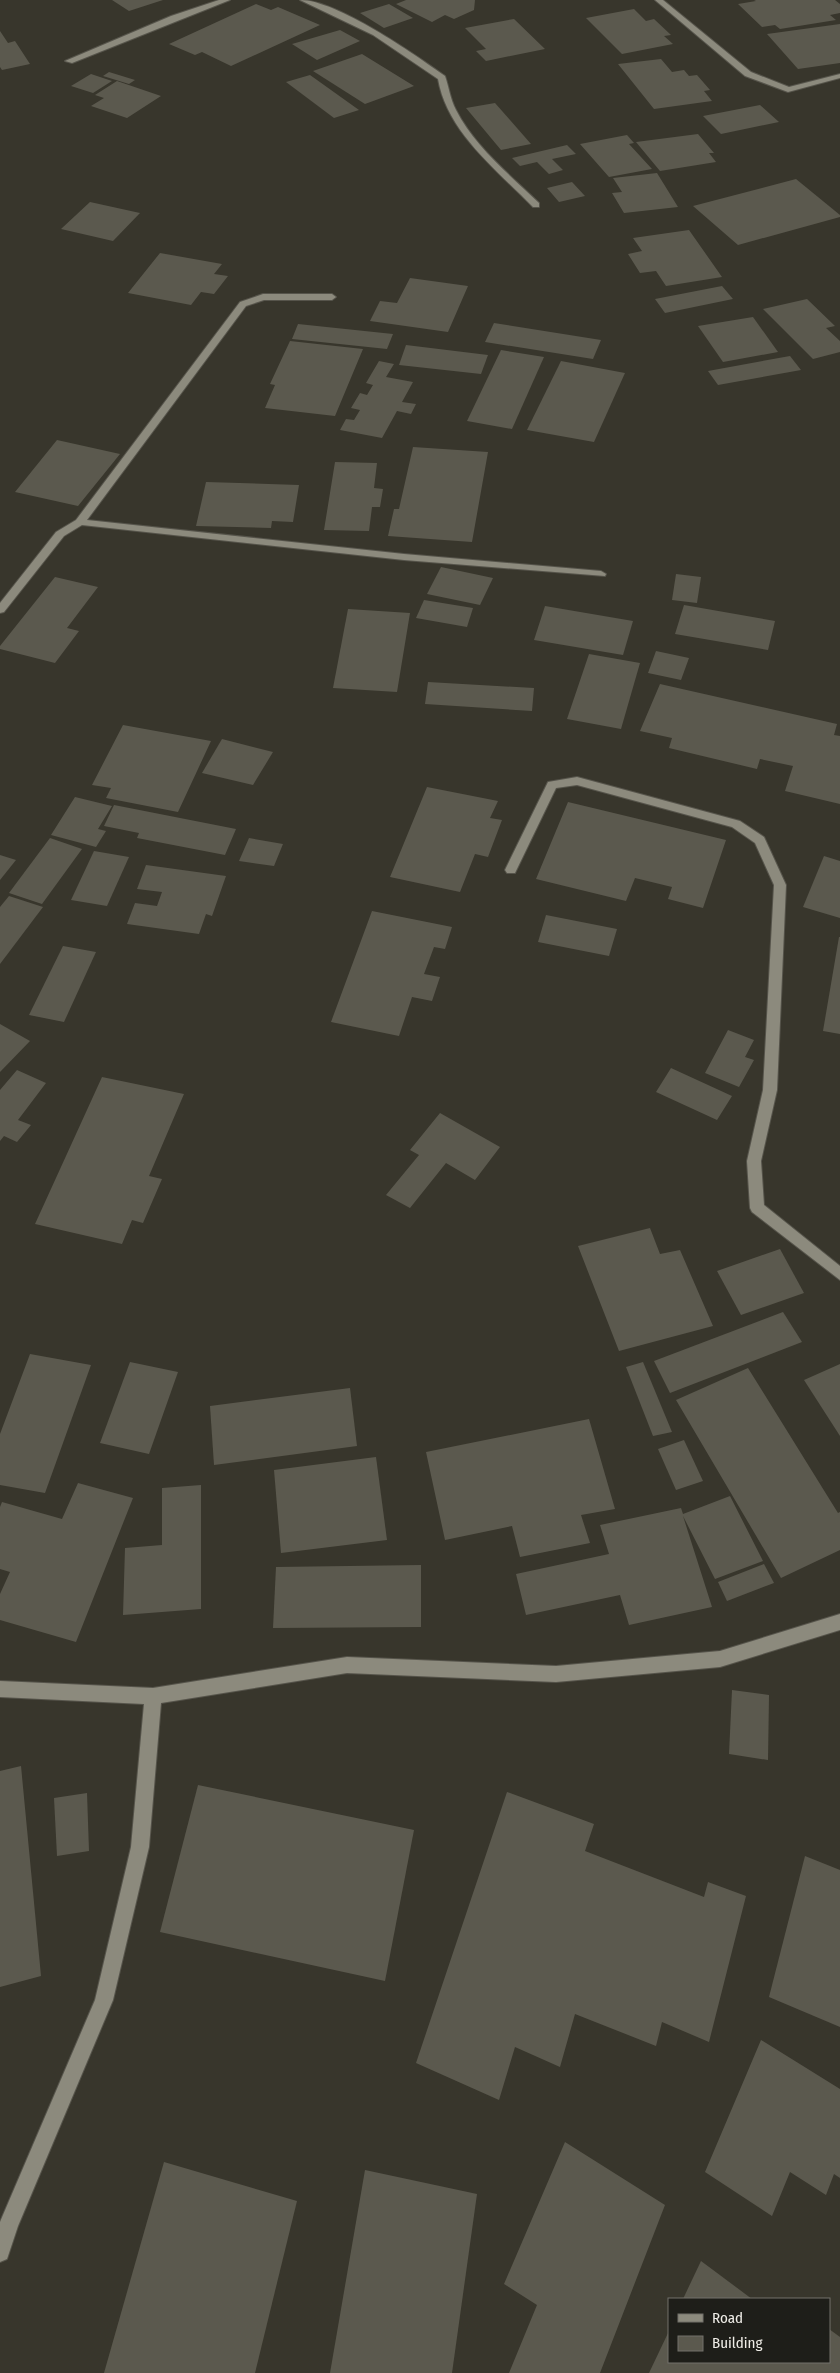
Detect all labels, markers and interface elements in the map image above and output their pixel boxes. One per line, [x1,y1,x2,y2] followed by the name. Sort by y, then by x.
[668,2298,830,2363] legend
[712,2309,743,2327] text: Road
[712,2334,763,2352] text: Building

